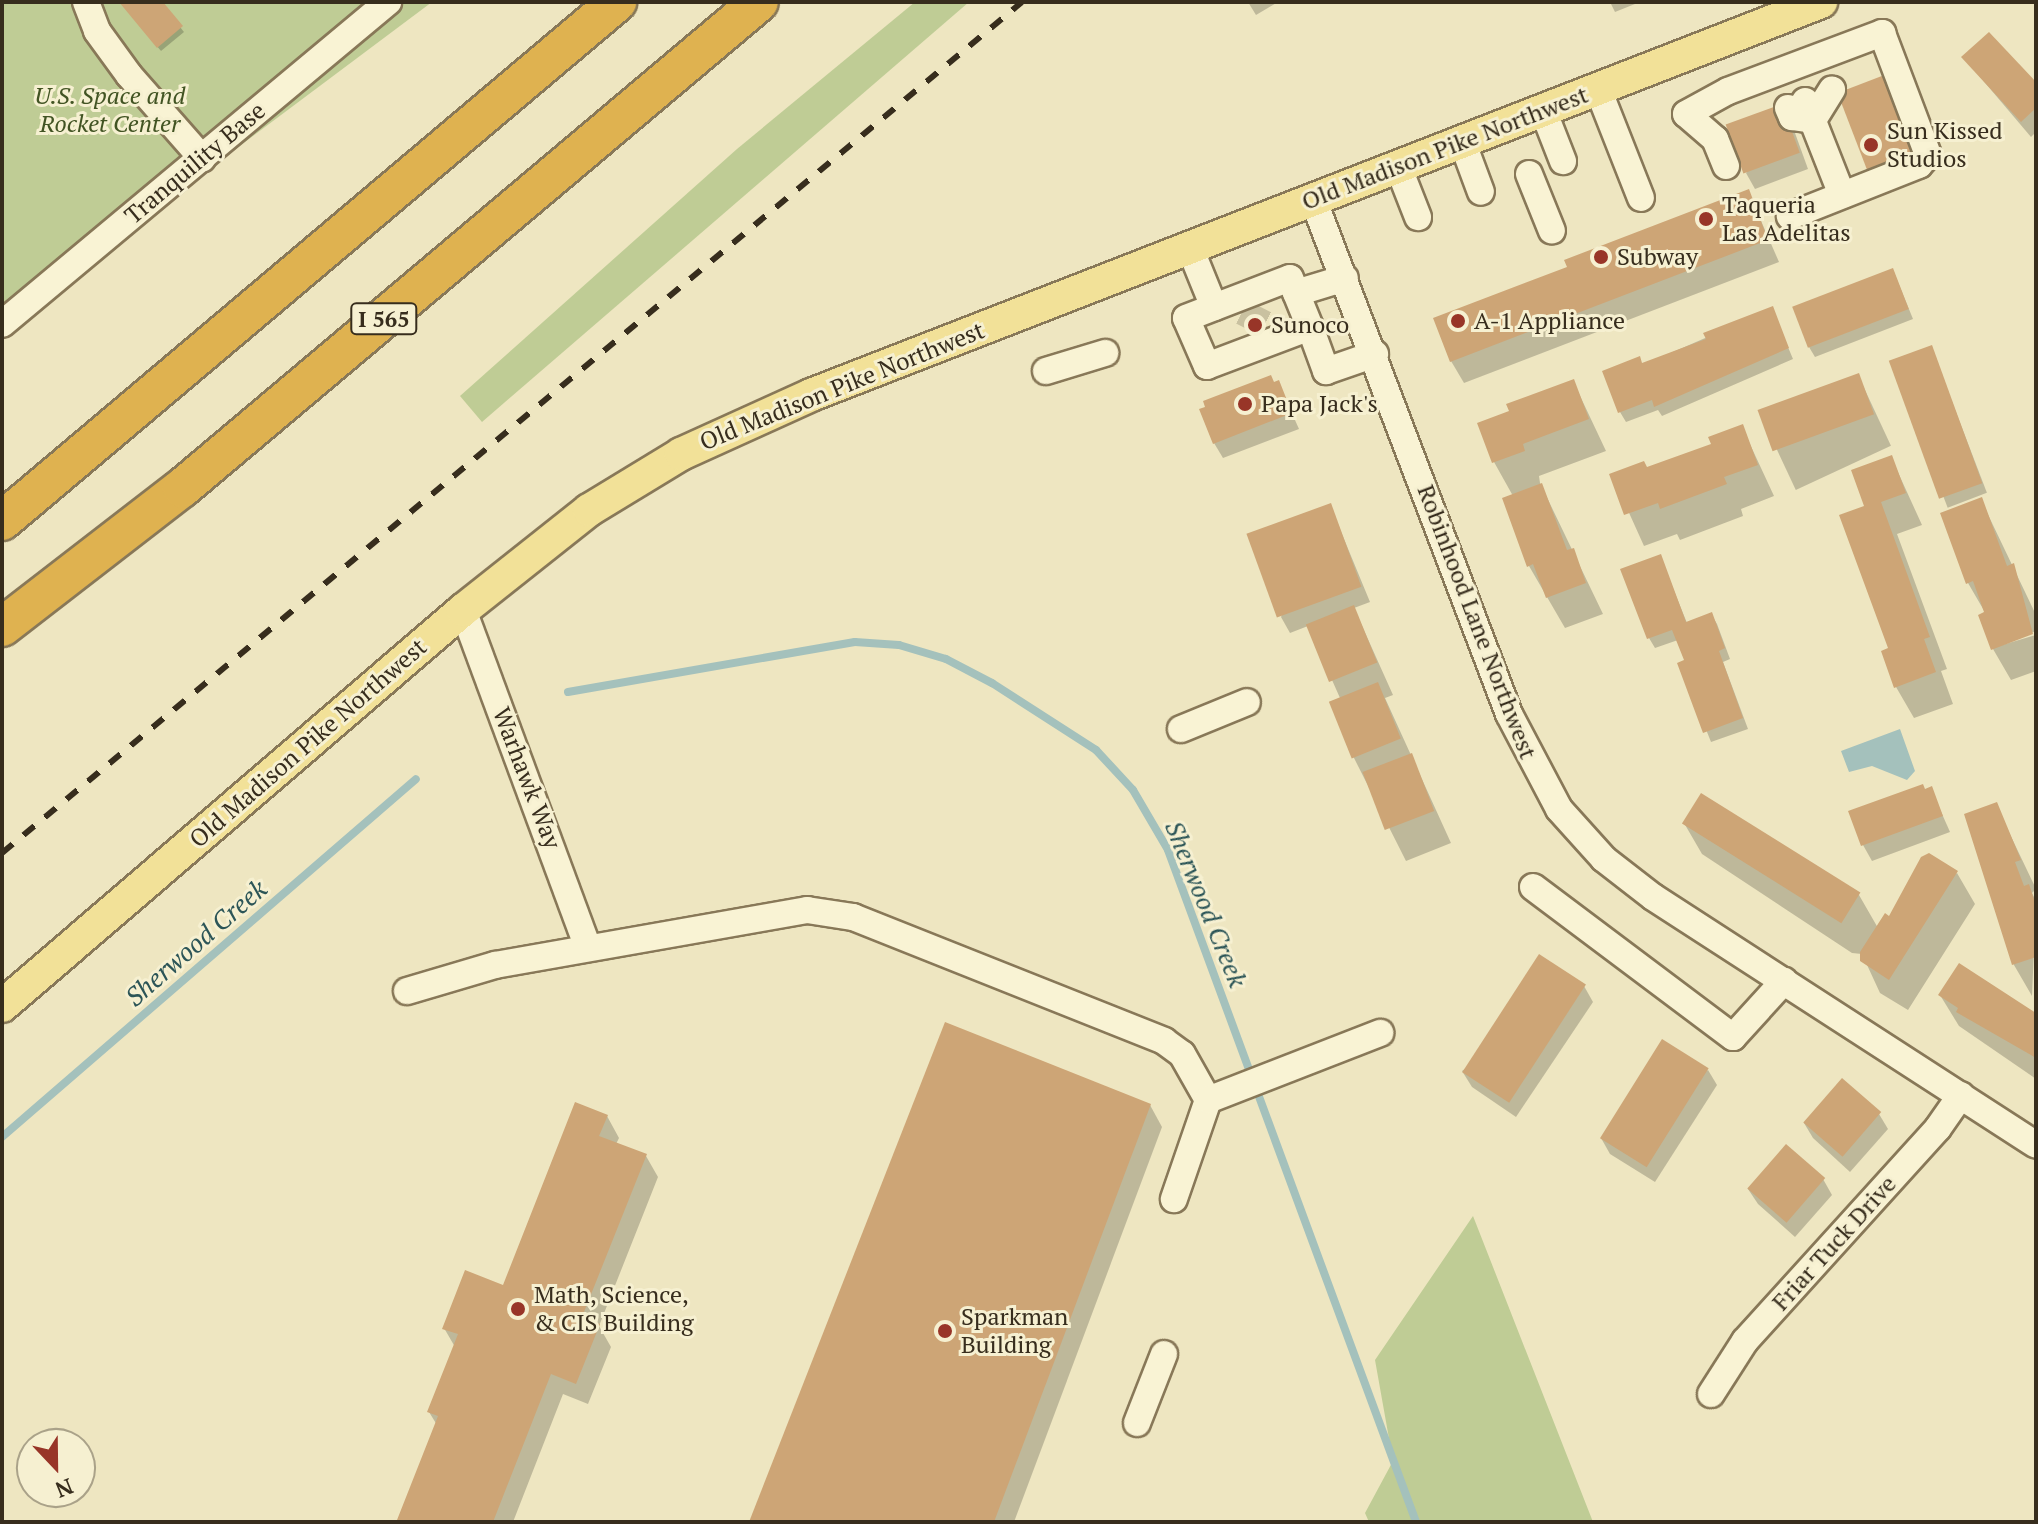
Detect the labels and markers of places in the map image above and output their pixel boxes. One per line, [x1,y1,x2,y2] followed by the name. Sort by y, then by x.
[1887,117,2003,173] place label: Sun Kissed Studios
[1862,136,1880,154] marker: Sun Kissed Studios
[1722,191,1851,247] place label: Taqueria Las Adelitas
[1697,210,1715,228] marker: Taqueria Las Adelitas
[1617,243,1698,271] place label: Subway
[1592,248,1610,266] marker: Subway
[1474,307,1625,335] place label: A-1 Appliance
[1271,311,1349,339] place label: Sunoco
[1449,312,1467,330] marker: A-1 Appliance
[1246,316,1264,334] marker: Sunoco
[1261,390,1378,418] place label: Papa Jack's
[1236,395,1254,413] marker: Papa Jack's
[534,1281,694,1337] place label: Math, Science, & CIS Building
[509,1300,527,1318] marker: Math, Science, & CIS Building
[961,1303,1068,1359] place label: Sparkman Building
[936,1322,954,1340] marker: Sparkman Building

